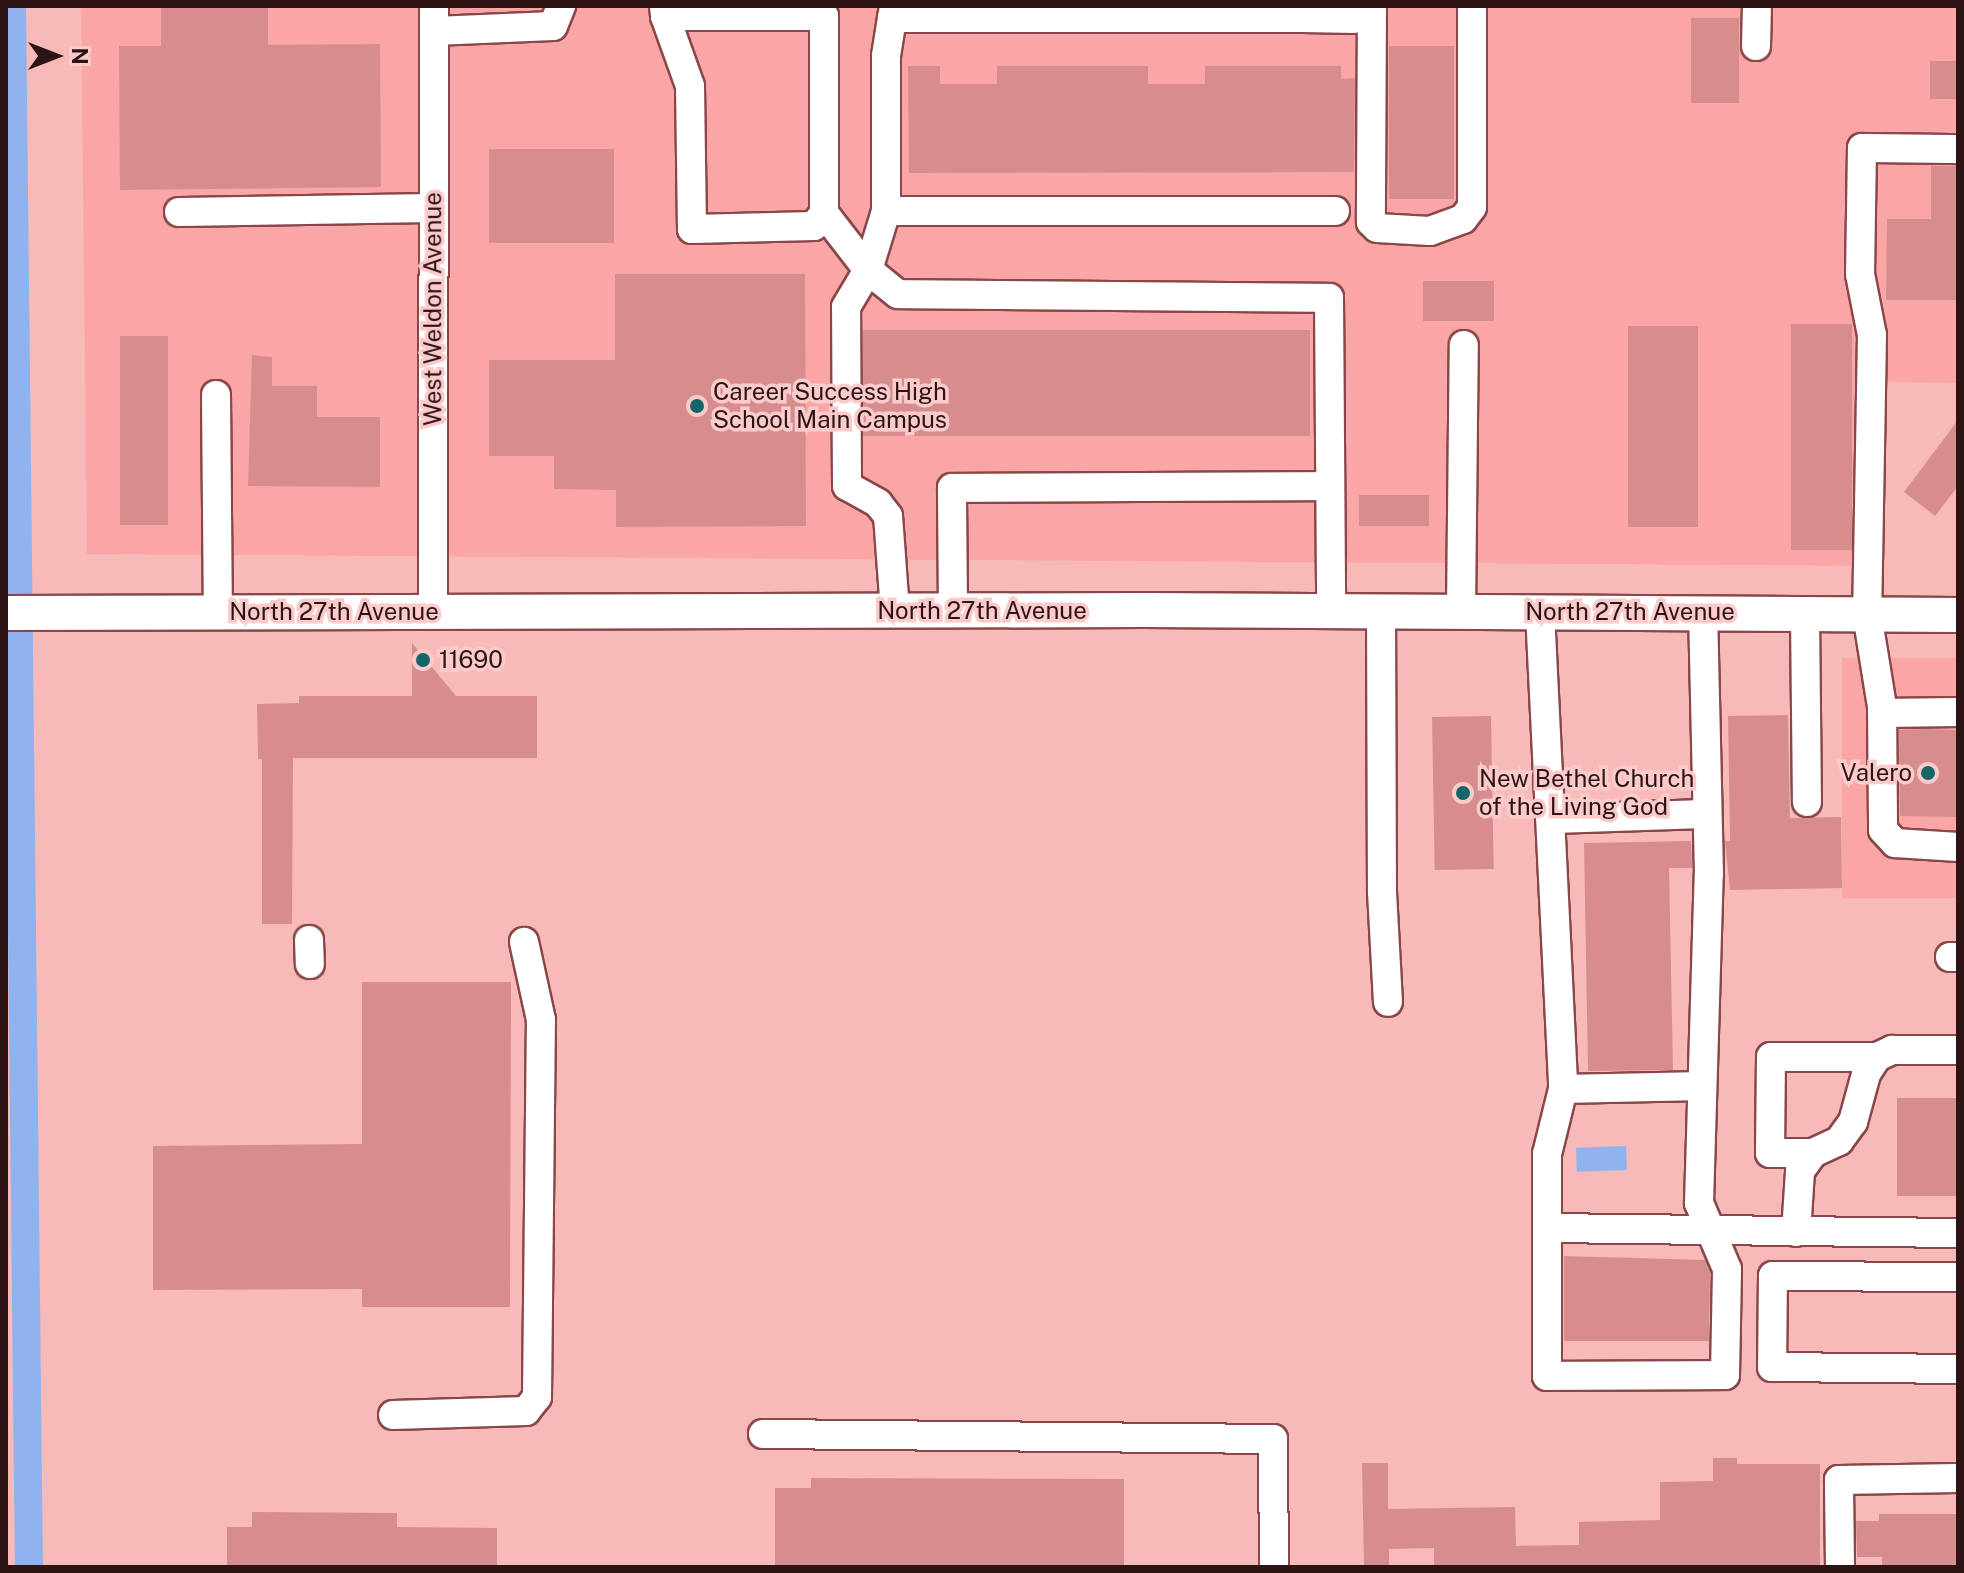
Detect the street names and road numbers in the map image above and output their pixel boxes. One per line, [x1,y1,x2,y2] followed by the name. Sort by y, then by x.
[419,192,447,426] street label: West Weldon Avenue
[877,597,1087,625] street label: North 27th Avenue
[229,598,439,626] street label: North 27th Avenue
[1525,598,1735,626] street label: North 27th Avenue

